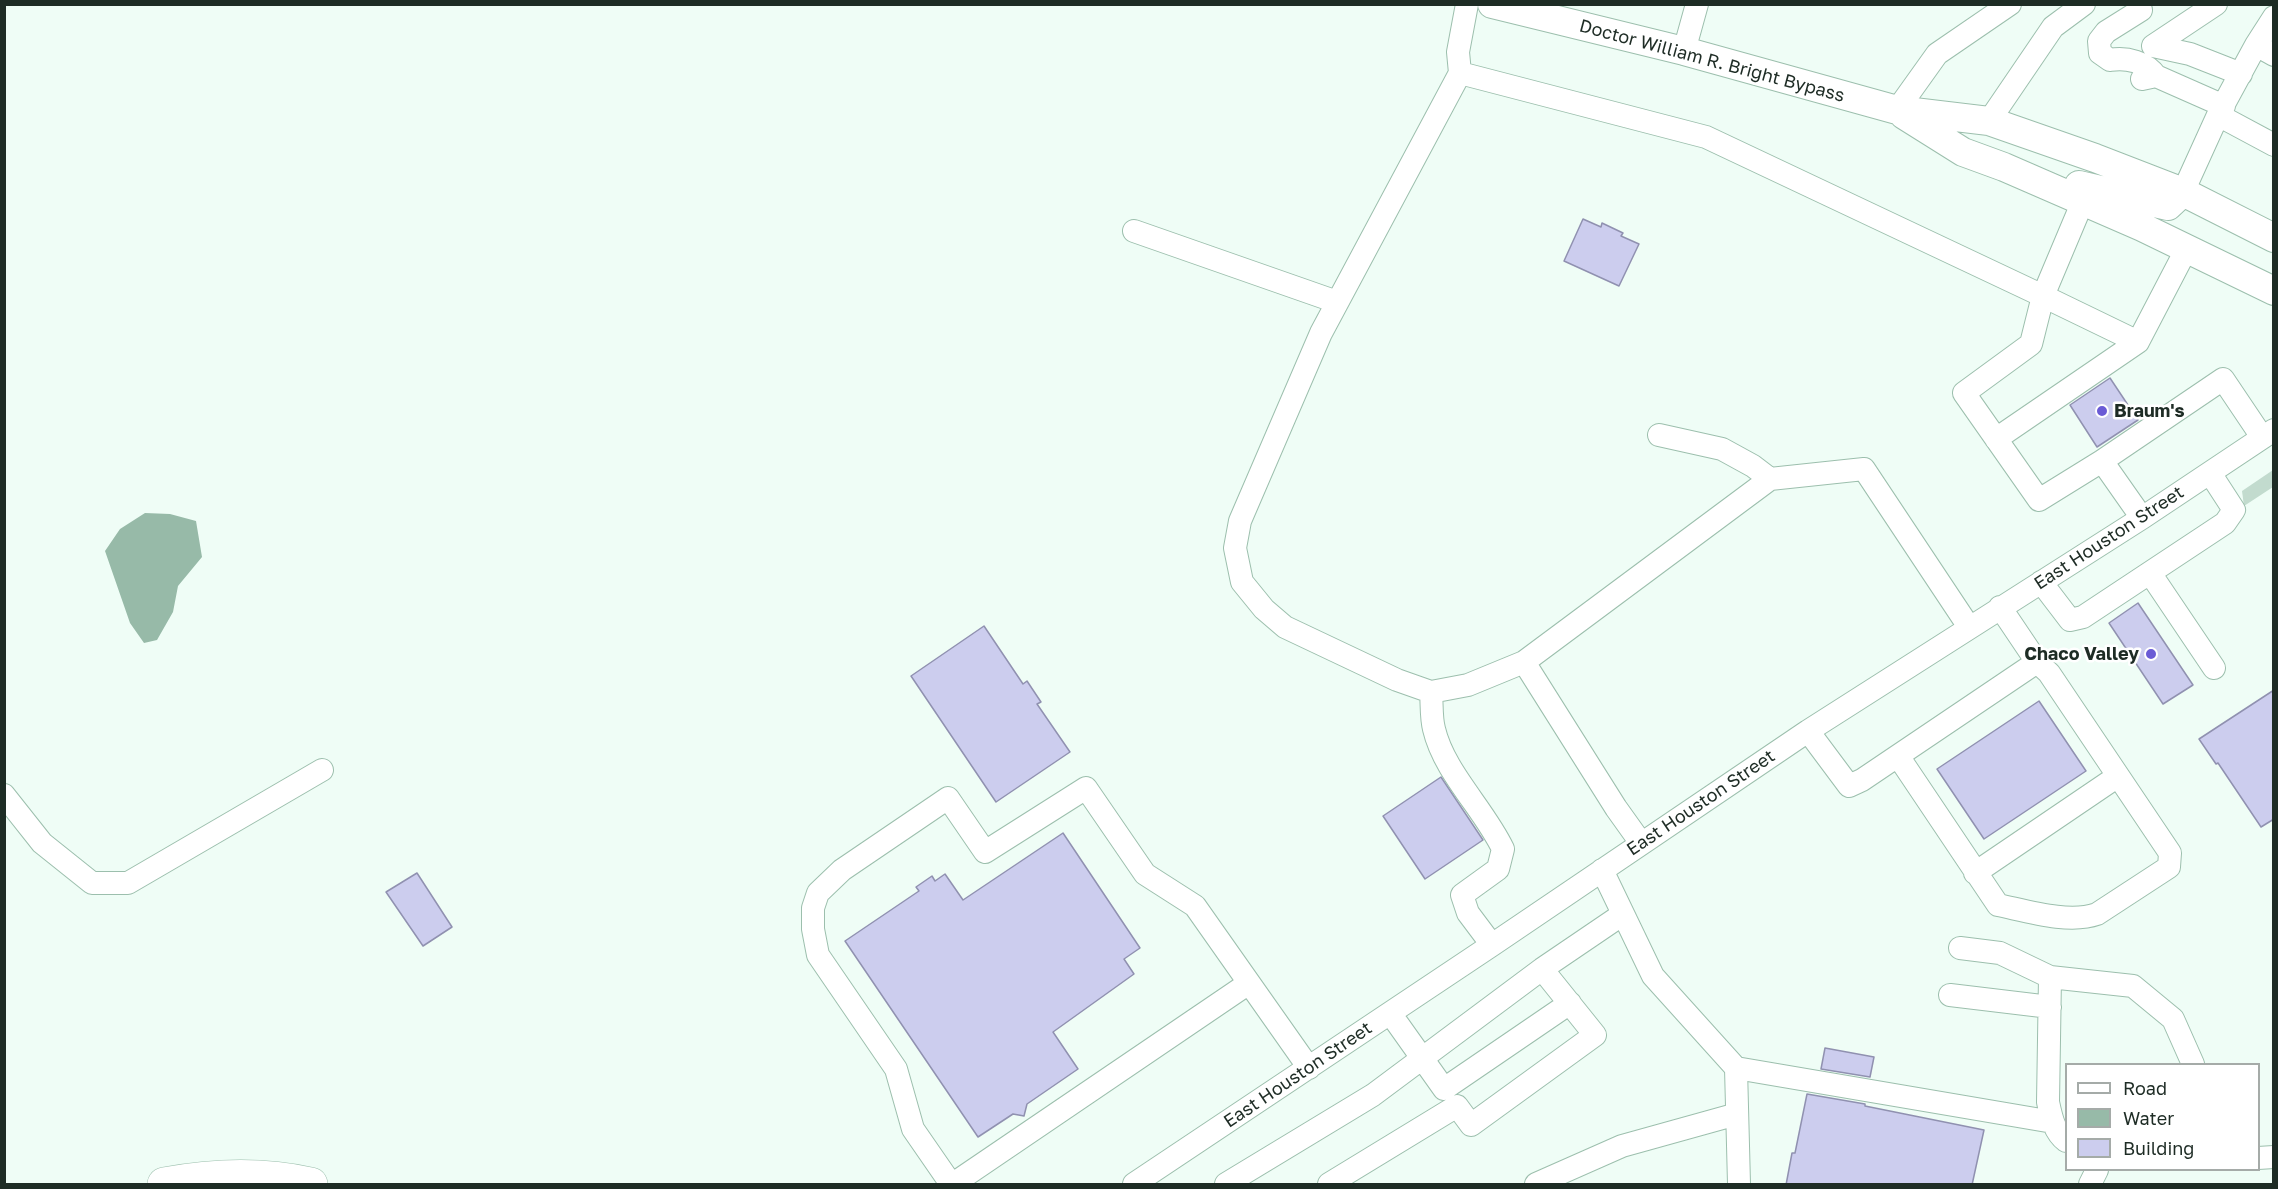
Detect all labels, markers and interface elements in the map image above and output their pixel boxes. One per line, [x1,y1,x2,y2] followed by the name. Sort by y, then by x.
[1577,15,1847,107] street label: Doctor William R. Bright Bypass
[2114,400,2185,422] place label: Braum's
[2095,404,2109,418] marker: Braum's
[2030,482,2188,594] street label: East Houston Street
[2024,643,2139,665] place label: Chaco Valley
[2144,647,2158,661] marker: Chaco Valley
[1623,745,1779,861] street label: East Houston Street
[1220,1017,1376,1133] street label: East Houston Street
[2065,1063,2260,1171] legend
[2123,1077,2167,1099] text: Road
[2123,1107,2174,1129] text: Water
[2123,1137,2194,1159] text: Building

